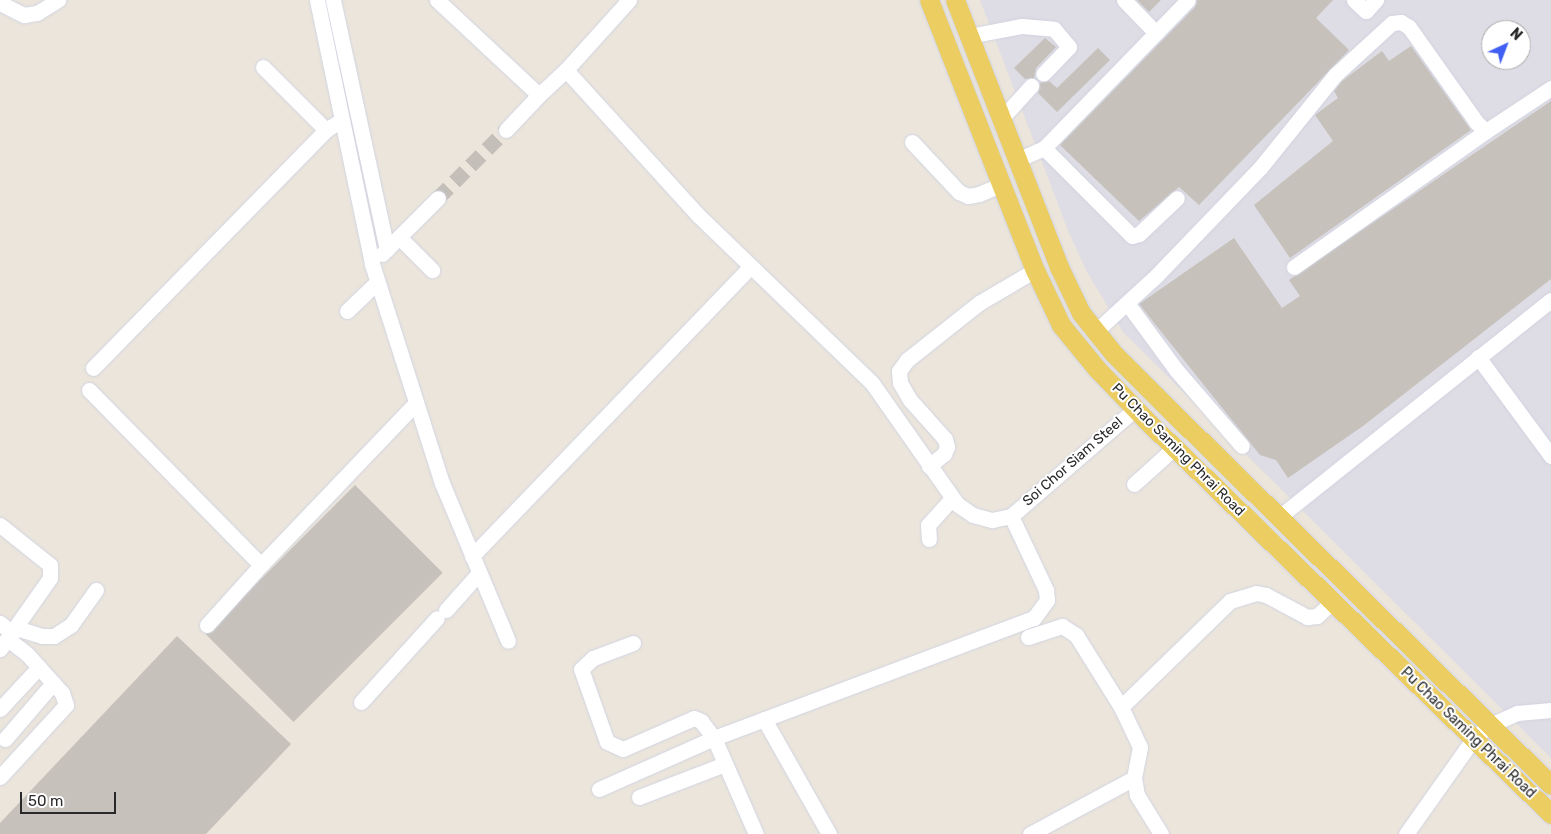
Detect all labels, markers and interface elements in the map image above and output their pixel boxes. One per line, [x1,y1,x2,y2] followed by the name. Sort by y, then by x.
[1481,20,1531,70] north arrow
[1506,25,1525,44] text: N
[1108,380,1248,520] street label: Pu Chao Saming Phrai Road
[1020,414,1126,510] street label: Soi Chor Siam Steel
[1397,664,1539,802] street label: Pu Chao Saming Phrai Road
[22,782,119,814] scale bar
[28,792,63,810] text: 50 m

